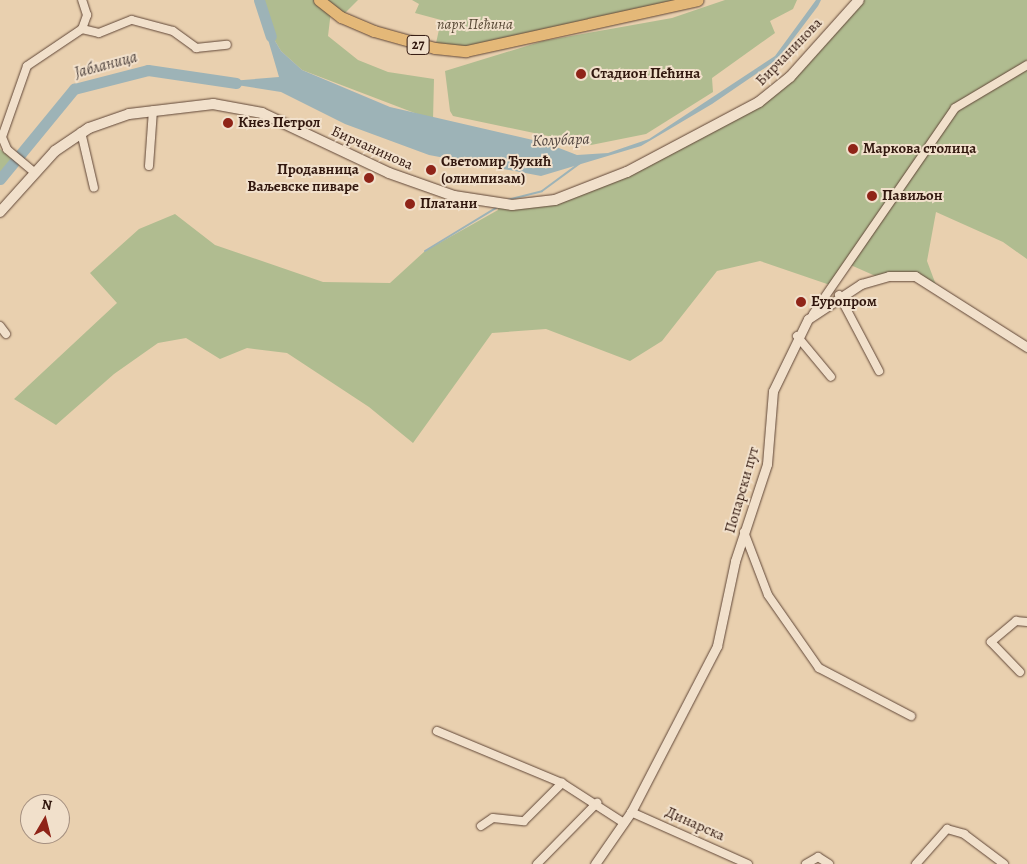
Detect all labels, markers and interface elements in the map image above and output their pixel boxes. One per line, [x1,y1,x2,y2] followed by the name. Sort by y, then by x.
[752,14,826,90] street label: Бирчанинова
[437,16,513,34] park label: парк Пећина
[406,34,430,56] road number: 27
[72,47,140,83] water label: Јабланица
[591,65,700,83] place label: Стадион Пећина
[575,68,587,80] marker: Стадион Пећина
[238,114,320,132] place label: Кнез Петрол
[222,117,234,129] marker: Кнез Петрол
[328,122,416,174] street label: Бирчанинова
[532,129,590,151] water label: Колубара
[863,140,976,158] place label: Маркова столица
[847,143,859,155] marker: Маркова столица
[441,152,551,187] place label: Светомир Ђукић (олимпизам)
[247,160,359,195] place label: Продавница Ваљевске пиваре
[425,164,437,176] marker: Светомир Ђукић (олимпизам)
[363,172,375,184] marker: Продавница Ваљевске пиваре
[882,187,943,205] place label: Павиљон
[866,190,878,202] marker: Павиљон
[420,195,477,213] place label: Платани
[404,198,416,210] marker: Платани
[811,293,877,311] place label: Еуропром
[795,296,807,308] marker: Еуропром
[721,445,763,535] street label: Попарски пут
[20,794,70,844] north arrow
[41,795,53,815] text: N
[663,803,727,845] street label: Динарска

